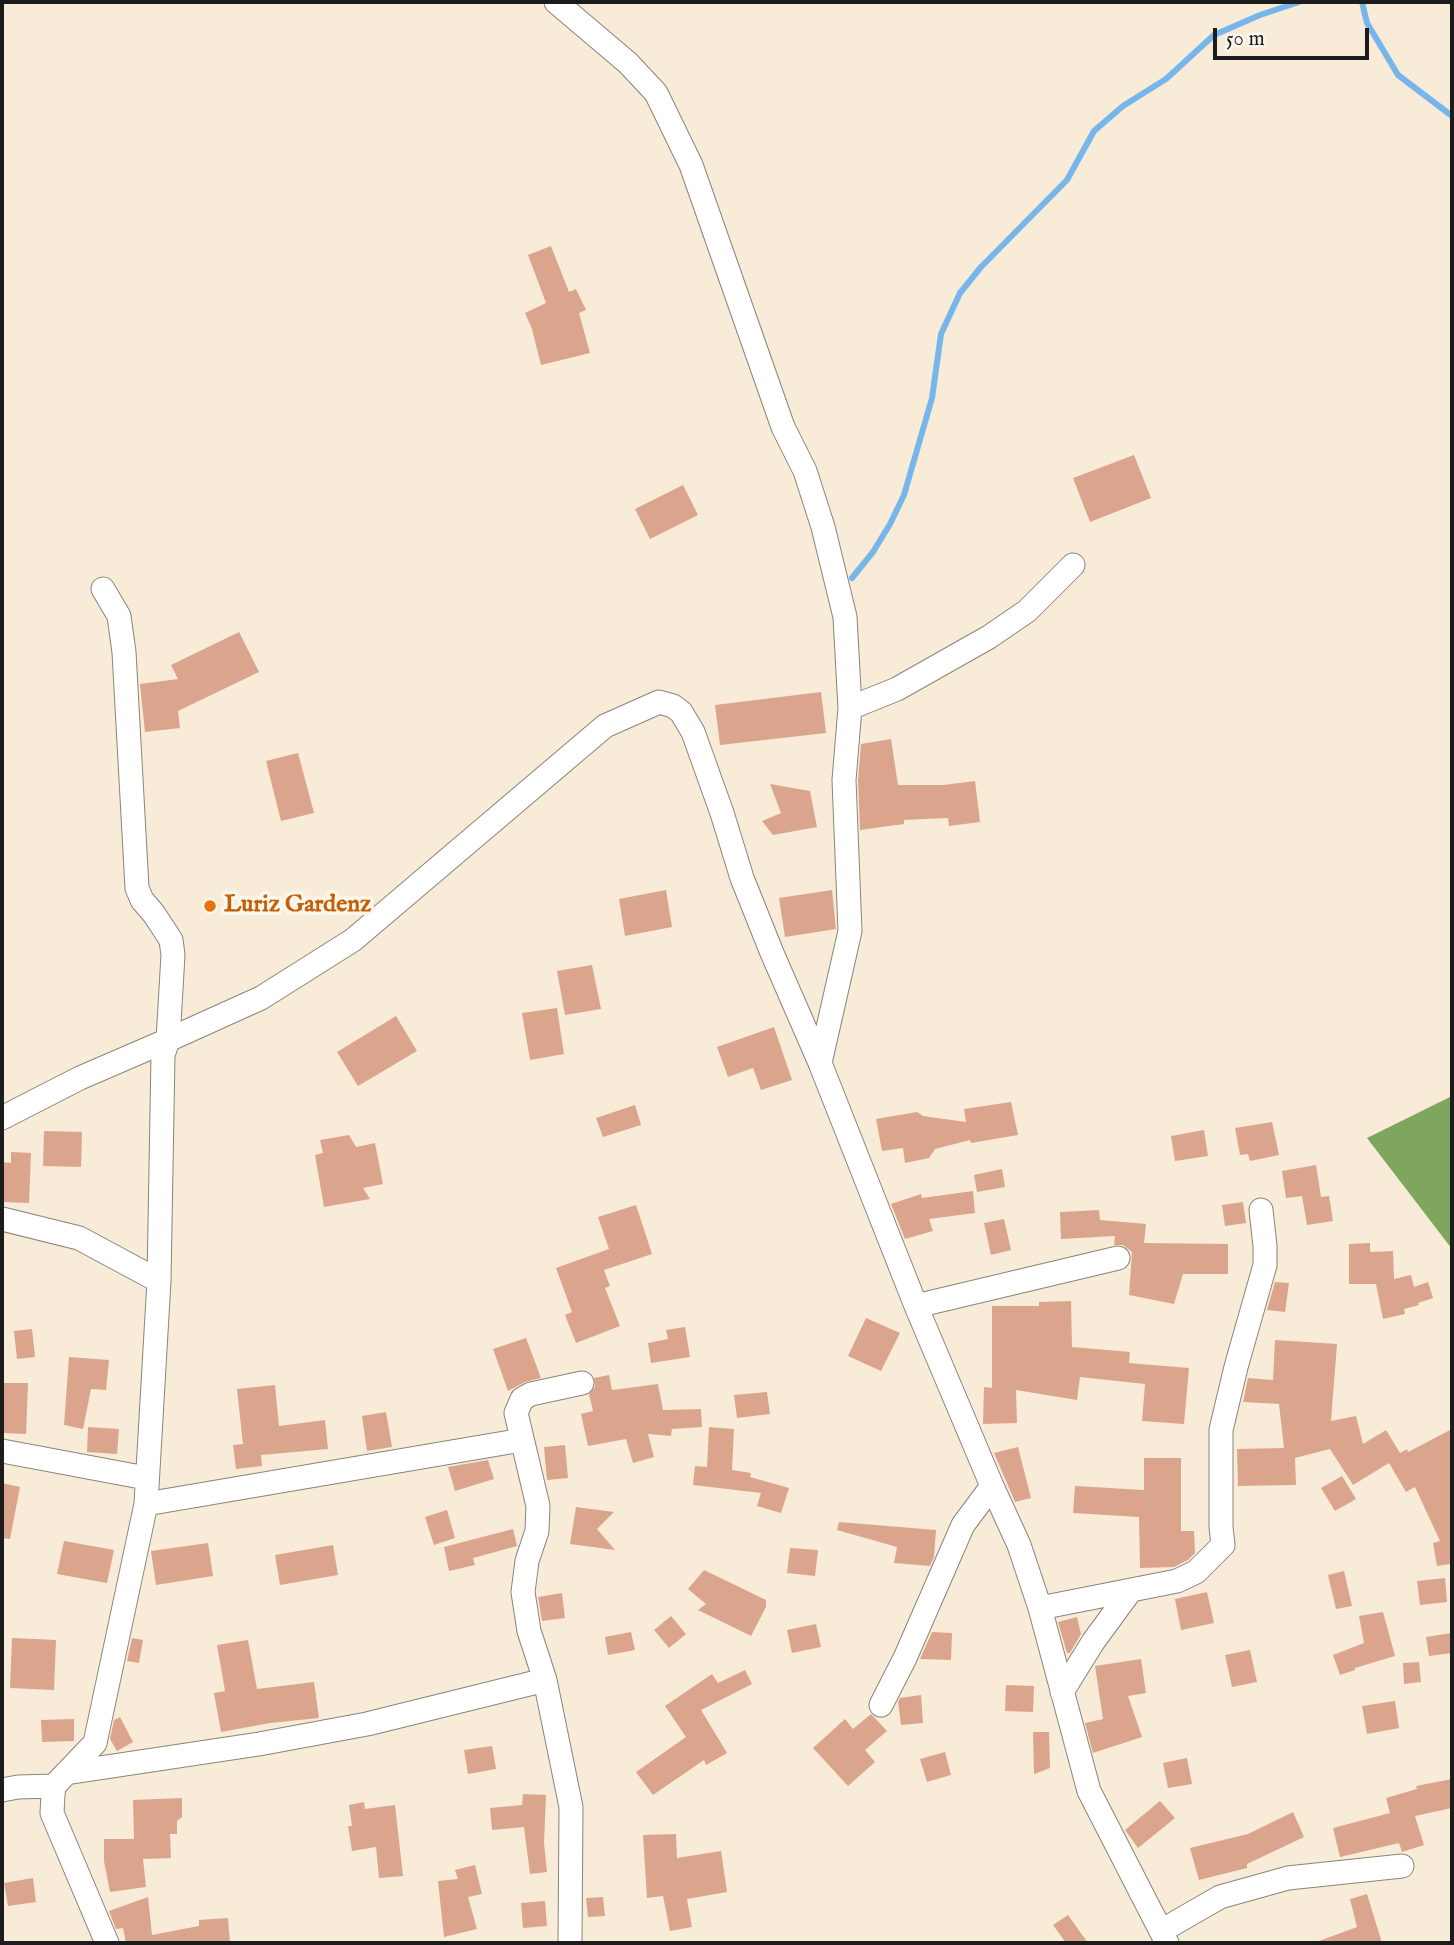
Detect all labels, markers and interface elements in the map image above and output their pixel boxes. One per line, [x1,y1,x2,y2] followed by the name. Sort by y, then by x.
[1216,14,1372,58] scale bar
[1226,26,1265,53] text: 50 m
[224,892,371,920] place label: Luriz Gardenz
[202,898,218,914] marker: Luriz Gardenz

